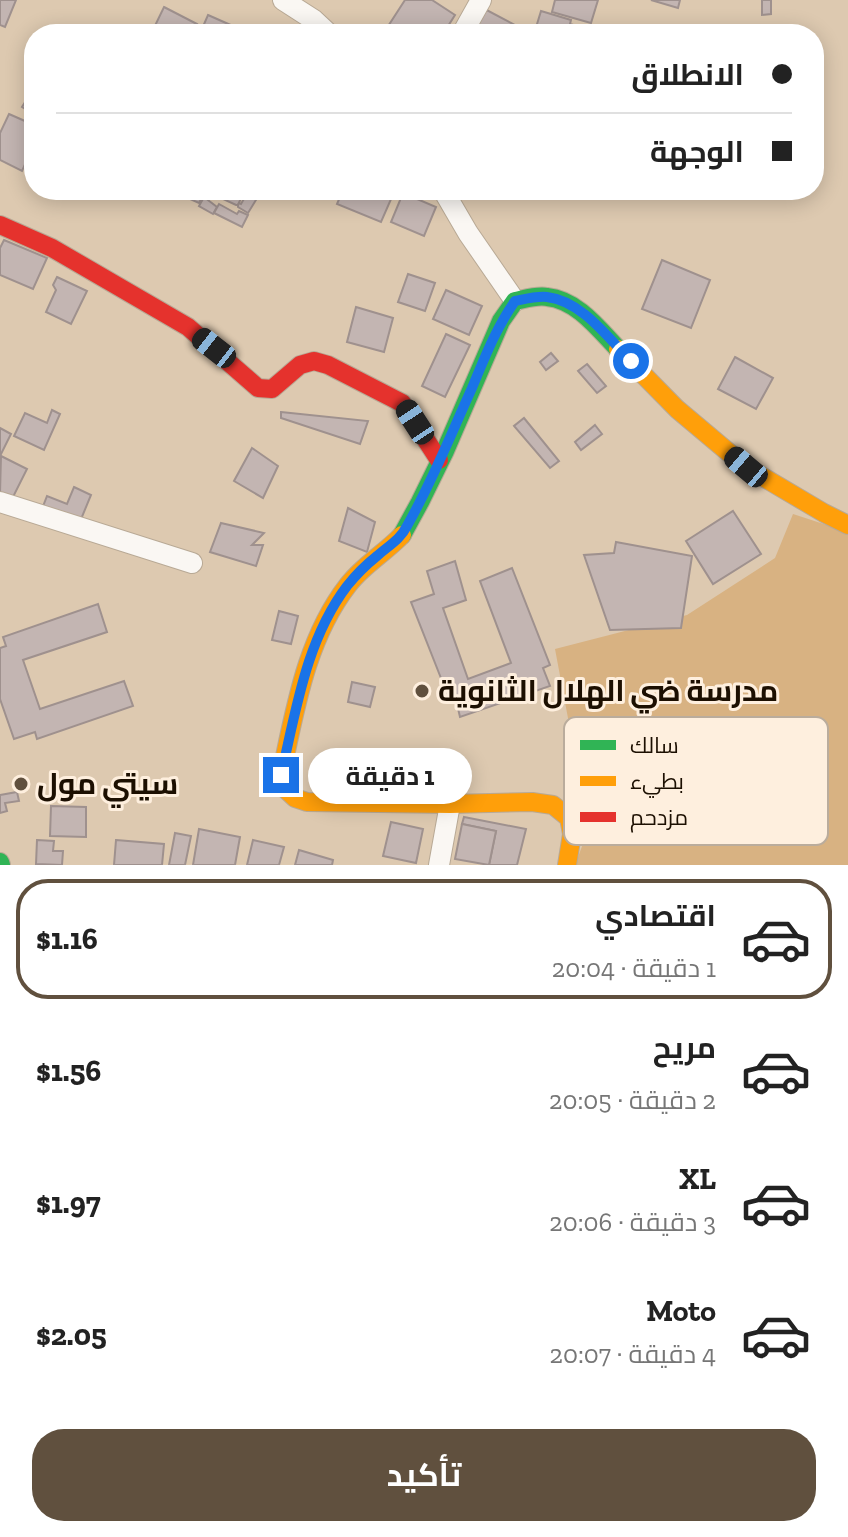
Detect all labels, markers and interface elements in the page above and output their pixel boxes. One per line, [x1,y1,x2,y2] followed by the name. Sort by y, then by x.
[631,57,744,93] text: الانطلاق
[650,134,744,170] text: الوجهة
[188,324,240,372] car
[613,343,649,379] route start
[392,395,438,449] car
[720,442,772,492] car
[438,673,778,714] place label: مدرسة ضي الهلال الثانوية
[413,682,431,700] marker: مدرسة ضي الهلال الثانوية
[564,717,828,845] legend
[630,732,679,759] text: سالك
[309,747,473,803] callout: 1 دقيقة
[263,757,299,793] route end
[346,760,434,792] text: 1 دقيقة
[37,766,178,808] place label: سيتي مول
[630,768,684,798] text: بطيء
[12,775,30,793] marker: سيتي مول
[630,804,688,833] text: مزدحم
[595,898,716,934] text: اقتصادي
[740,903,812,975] icon: car
[36,921,98,957] text: $1.16
[552,952,716,984] text: 1 دقيقة · 20:04
[653,1030,716,1066] text: مريح
[740,1035,812,1107] icon: car
[36,1053,101,1089] text: $1.56
[549,1084,716,1116] text: 2 دقيقة · 20:05
[679,1161,716,1197] text: XL
[740,1167,812,1239] icon: car
[36,1185,101,1221] text: $1.97
[549,1206,716,1238] text: 3 دقيقة · 20:06
[646,1293,716,1329] text: Moto
[740,1299,812,1371] icon: car
[36,1317,107,1353] text: $2.05
[550,1338,716,1370] text: 4 دقيقة · 20:07
[32,1429,816,1521] button: تأكيد

